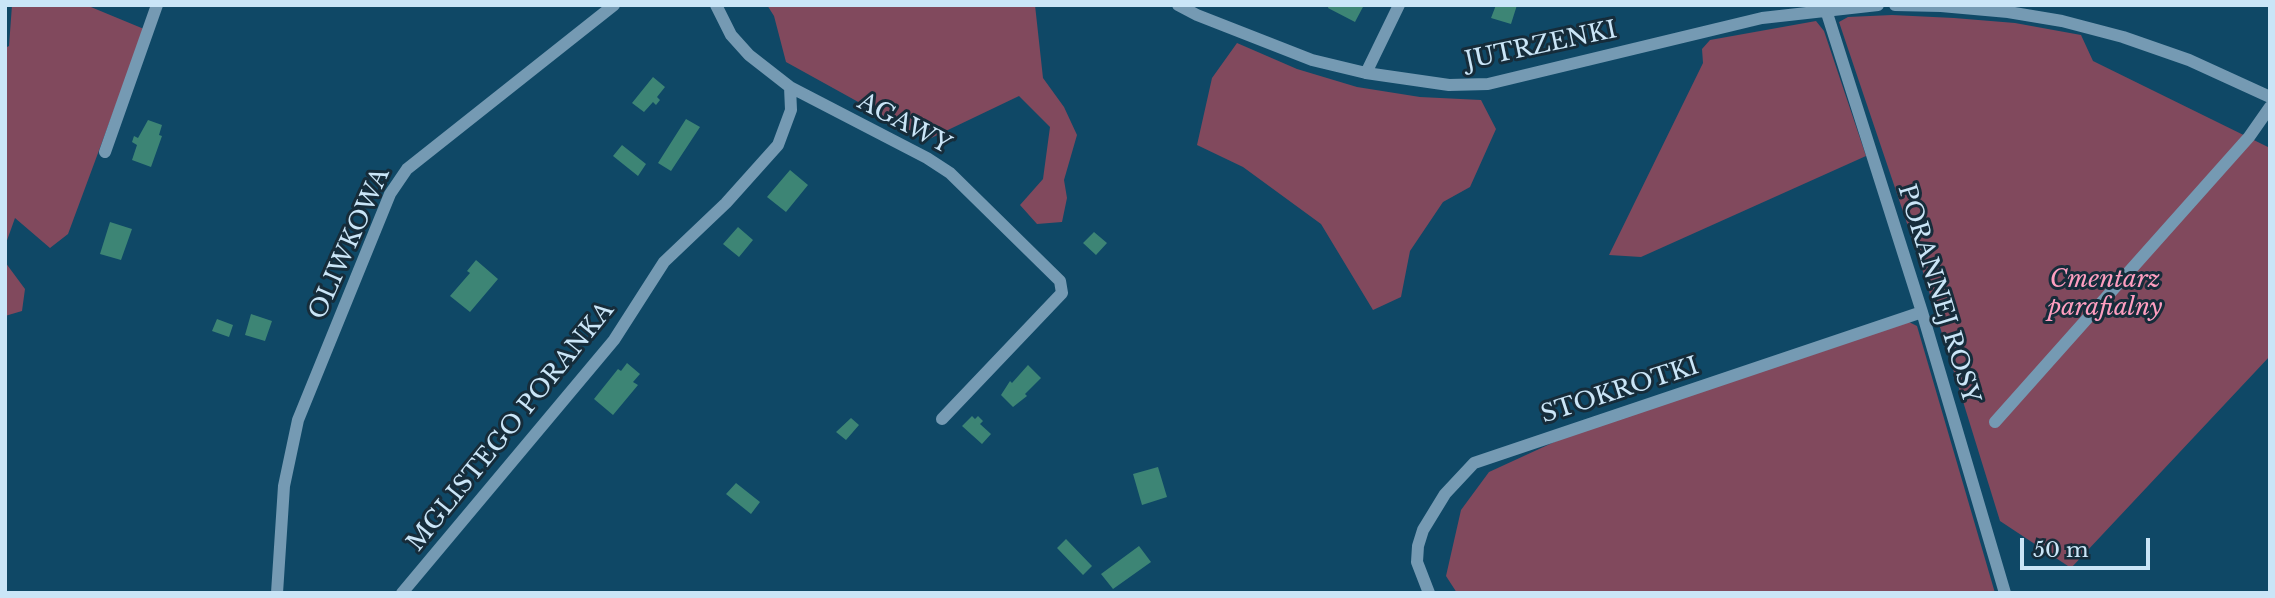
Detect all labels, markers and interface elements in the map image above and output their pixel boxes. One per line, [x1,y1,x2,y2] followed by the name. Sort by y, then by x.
[1462,16,1620,76] street label: JUTRZENKI
[853,88,955,160] street label: AGAWY
[304,164,396,324] street label: OLIWKOWA
[1891,181,1985,407] street label: PORANNEJ ROSY
[2048,266,2162,322] park label: Cmentarz parafialny
[402,297,620,557] street label: MGLISTEGO PORANKA
[1537,352,1703,430] street label: STOKROTKI
[2023,524,2152,568] scale bar
[2033,537,2088,563] text: 50 m

